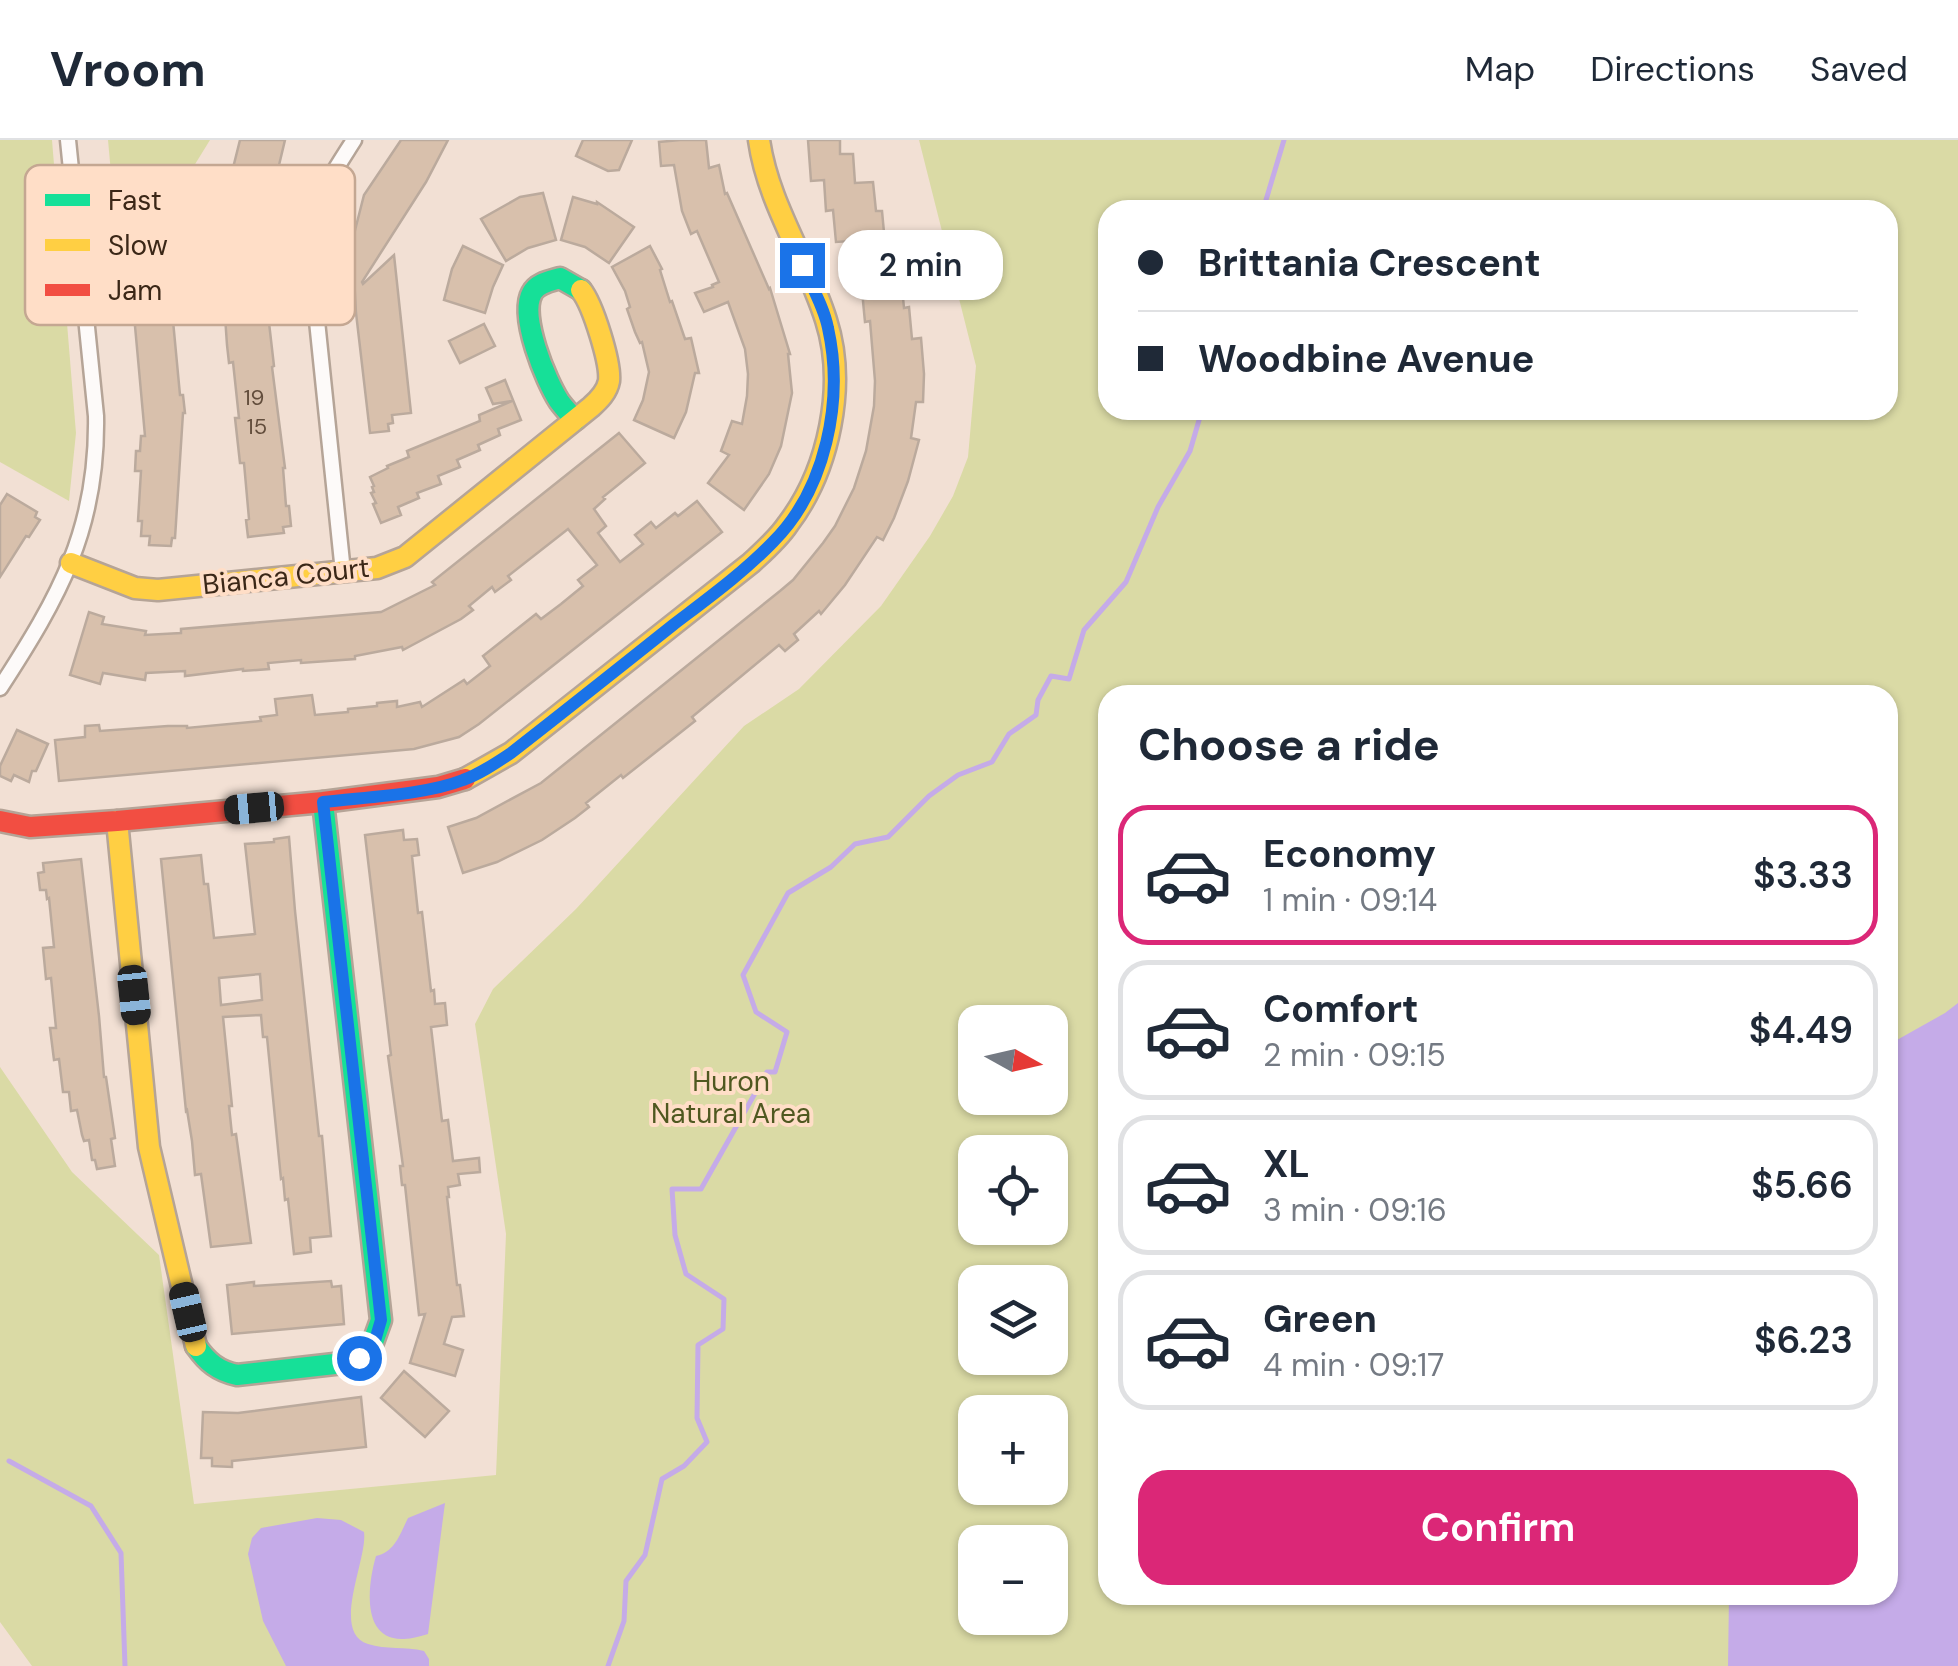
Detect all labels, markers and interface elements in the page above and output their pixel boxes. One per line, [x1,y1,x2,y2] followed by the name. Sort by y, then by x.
[50,38,206,101] text: Vroom
[1465,46,1535,92] text: Map
[1590,46,1755,92] text: Directions
[1810,46,1908,92] text: Saved
[25,165,355,325] legend
[108,182,162,219] text: Fast
[108,227,168,264] text: Slow
[837,230,1002,300] callout: 2 min
[1198,238,1541,288] text: Brittania Crescent
[780,243,825,288] route end
[879,244,962,286] text: 2 min
[108,272,162,309] text: Jam
[1198,334,1534,384] text: Woodbine Avenue
[244,383,264,412] house number: 19
[247,412,267,441] house number: 15
[201,549,371,603] street label: Bianca Court
[1138,715,1440,774] text: Choose a ride
[223,790,285,826] car
[1263,829,1436,879] text: Economy
[1143,830,1233,920] icon: car
[1753,850,1853,900] text: $3.33
[1263,879,1437,921] text: 1 min · 09:14
[116,964,152,1026] car
[1263,984,1419,1034] text: Comfort
[1143,985,1233,1075] icon: car
[958,1005,1068,1115] north arrow
[958,1005,1068,1635] map controls
[1749,1005,1853,1055] text: $4.49
[1263,1034,1446,1076] text: 2 min · 09:15
[651,1063,811,1132] park label: Huron Natural Area
[958,1135,1068,1245] button: locate
[1263,1139,1310,1189] text: XL
[1143,1140,1233,1230] icon: car
[1751,1160,1853,1210] text: $5.66
[1263,1189,1447,1231] text: 3 min · 09:16
[958,1265,1068,1375] button: layers
[167,1279,209,1345] car
[1263,1294,1377,1344] text: Green
[1143,1295,1233,1385] icon: car
[1754,1315,1853,1365] text: $6.23
[337,1336,382,1381] route start
[1263,1344,1444,1386] text: 4 min · 09:17
[958,1395,1068,1505] button: +
[1138,1470,1858,1585] button: Confirm
[958,1525,1068,1635] button: −

